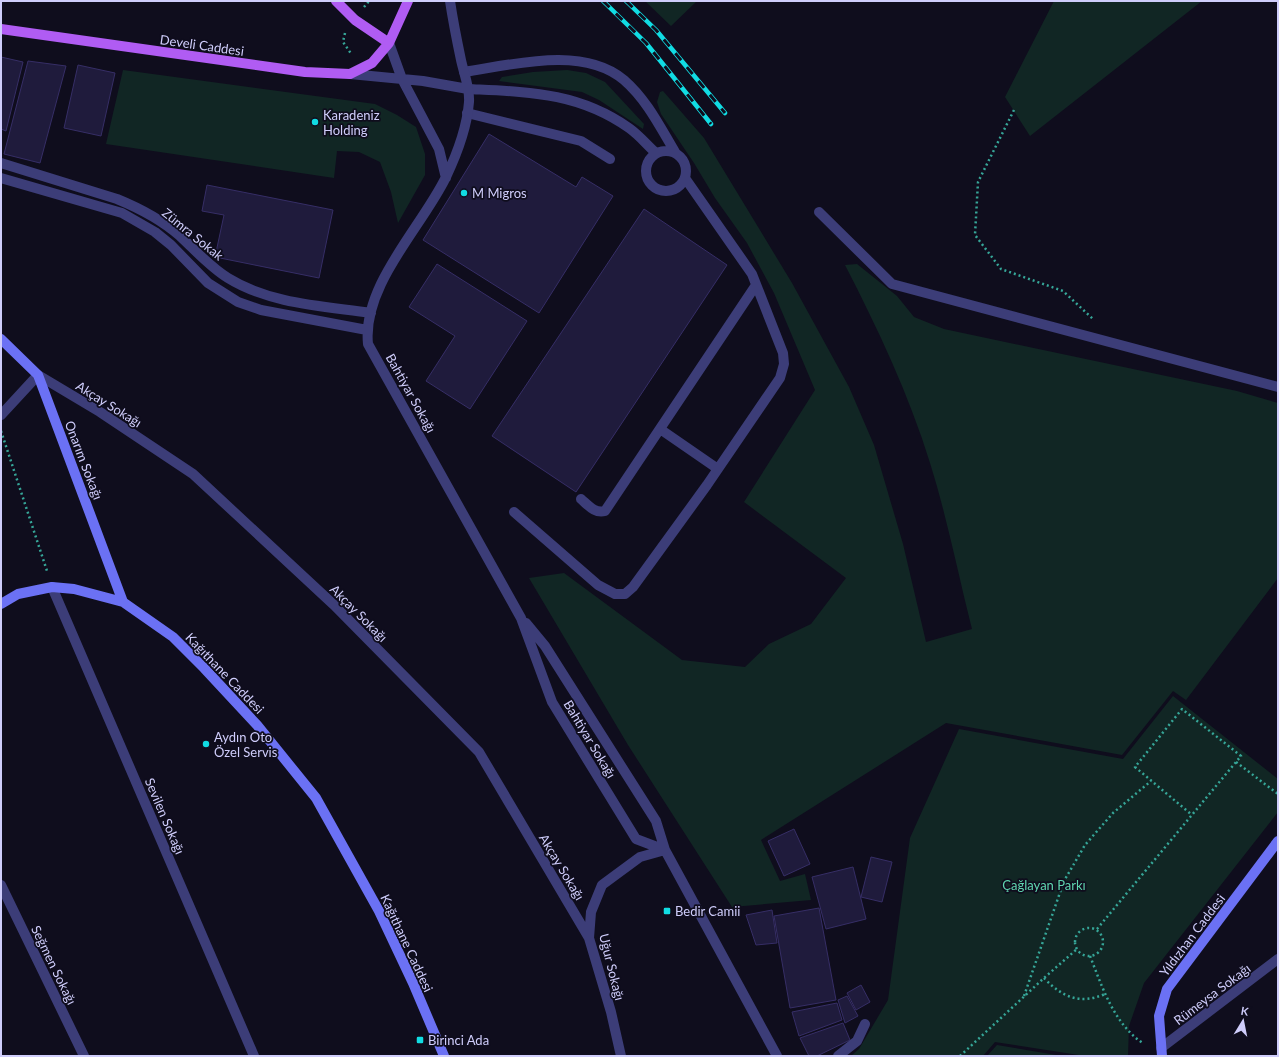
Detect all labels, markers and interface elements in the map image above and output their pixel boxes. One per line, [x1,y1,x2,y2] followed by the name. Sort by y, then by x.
[159,31,245,59] street label: Develi Caddesi
[323,107,380,138] place label: Karadeniz Holding
[310,117,320,127] marker: Karadeniz Holding
[472,185,527,201] place label: M Migros
[459,188,469,198] marker: M Migros
[159,205,227,264] street label: Zümra Sokak
[383,351,439,435] street label: Bahtiyar Sokağı
[73,377,145,431] street label: Akçay Sokağı
[62,418,106,502] street label: Onarım Sokağı
[327,581,391,645] street label: Akçay Sokağı
[182,629,268,717] street label: Kağıthane Caddesi
[560,697,620,781] street label: Bahtiyar Sokağı
[214,729,278,760] place label: Aydın Oto Özel Servis
[201,739,211,749] marker: Aydın Oto Özel Servis
[142,775,188,857] street label: Sevilen Sokağı
[536,831,588,903] street label: Akçay Sokağı
[1002,877,1086,893] park label: Çağlayan Parkı
[1156,891,1228,979] street label: Yıldızhan Caddesi
[377,892,437,994] street label: Kağıthane Caddesi
[675,903,740,919] place label: Bedir Camii
[662,906,672,916] marker: Bedir Camii
[28,923,80,1007] street label: Seğmen Sokağı
[596,932,628,1002] street label: Uğur Sokağı
[1171,960,1253,1028] street label: Rümeysa Sokağı
[1223,1001,1263,1041] north arrow
[1240,1004,1250,1018] text: K
[428,1032,489,1048] place label: Birinci Ada
[415,1035,425,1045] marker: Birinci Ada

